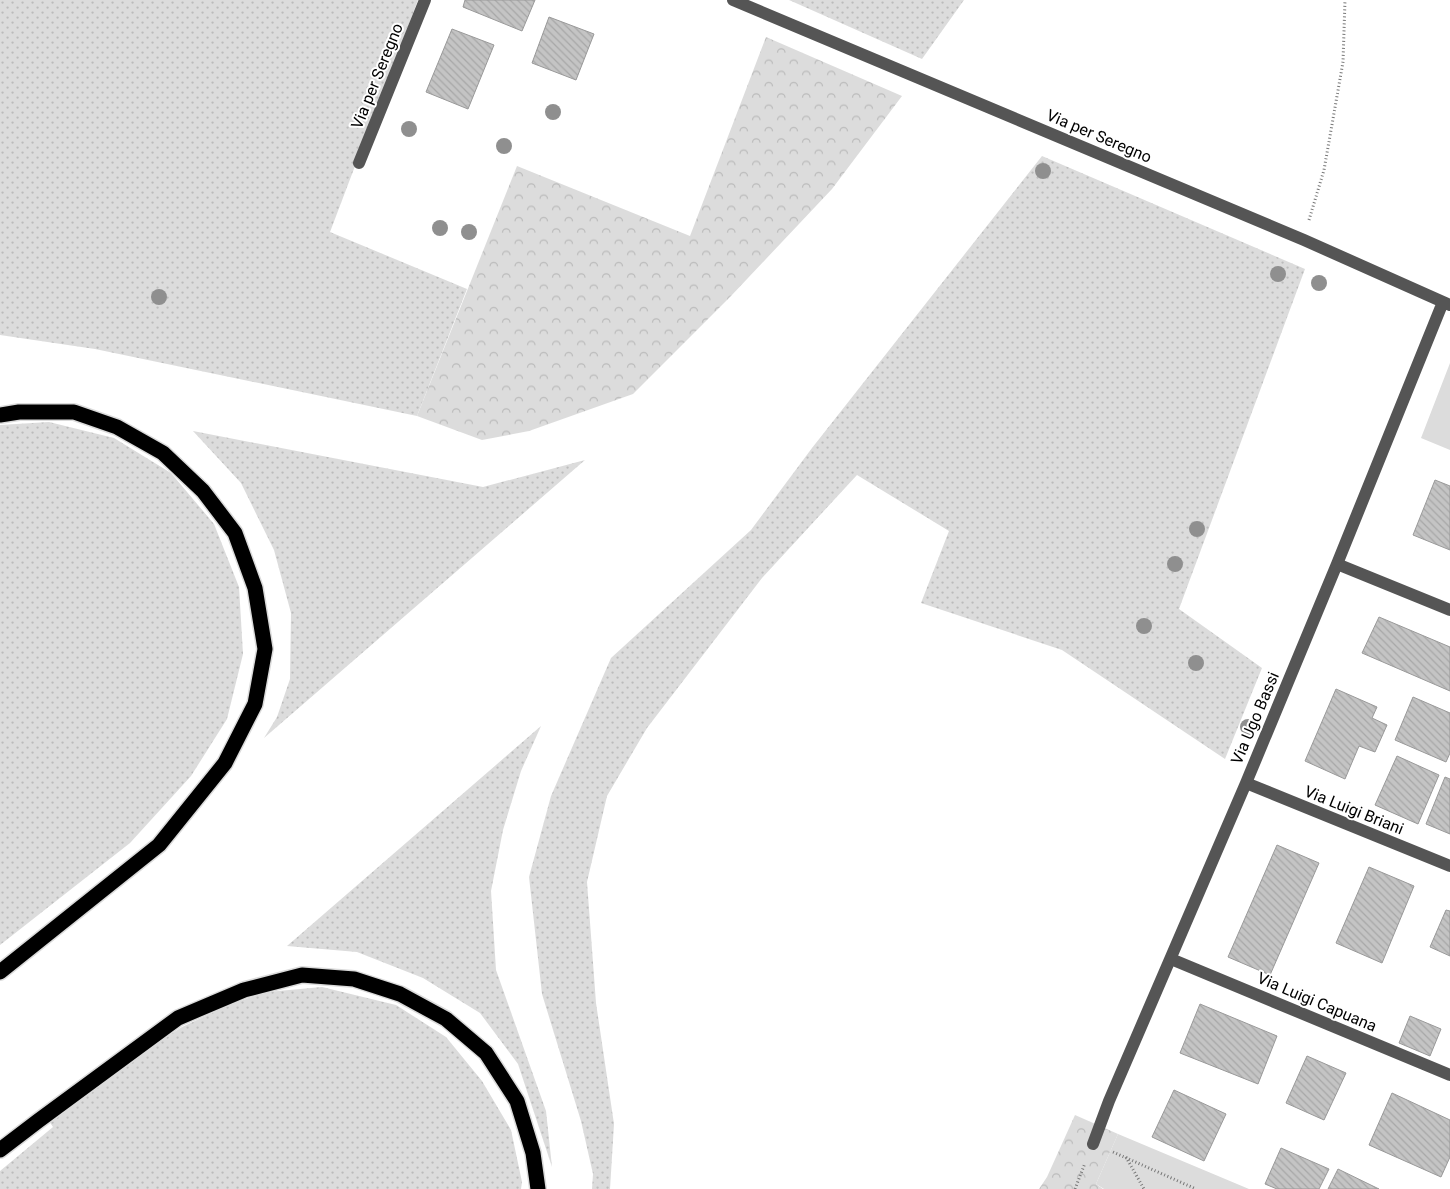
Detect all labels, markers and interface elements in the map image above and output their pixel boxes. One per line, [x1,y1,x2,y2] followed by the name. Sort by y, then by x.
[347,20,407,132] street label: Via per Seregno
[1044,105,1154,167] street label: Via per Seregno
[1227,669,1283,767] street label: Via Ugo Bassi
[1302,781,1406,839] street label: Via Luigi Briani
[1254,968,1380,1036] street label: Via Luigi Capuana

